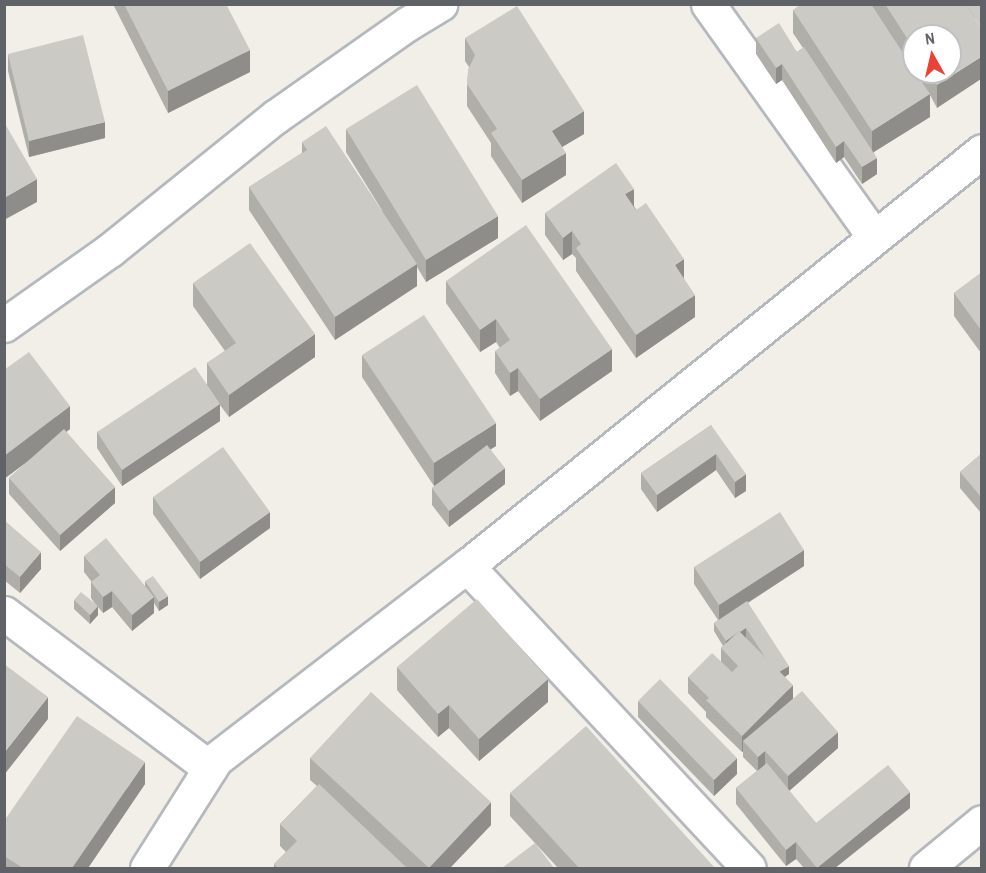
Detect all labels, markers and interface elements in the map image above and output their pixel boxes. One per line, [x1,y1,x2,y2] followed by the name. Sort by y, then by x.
[902,24,962,84] north arrow
[924,27,936,50] text: N

